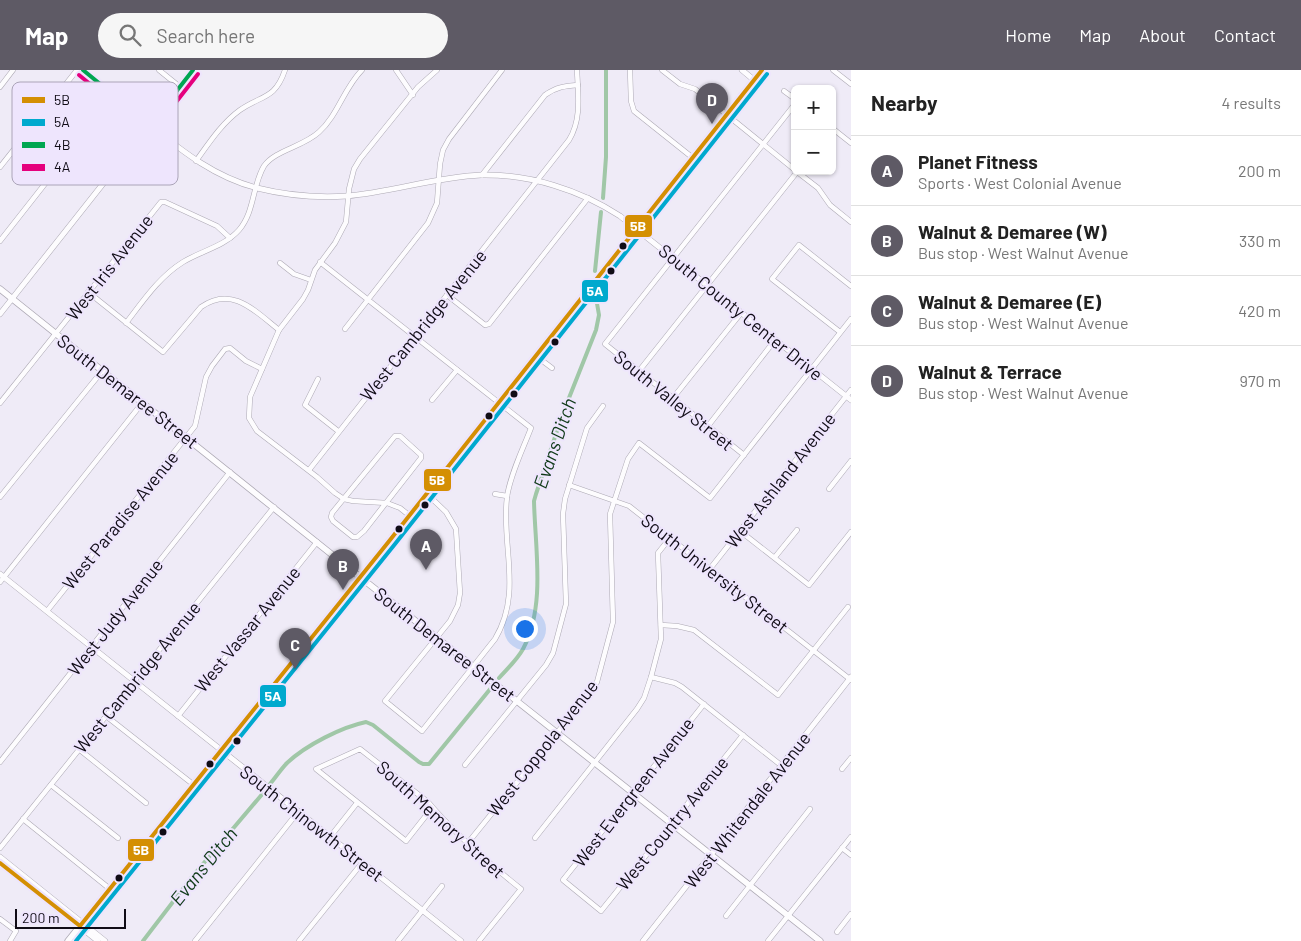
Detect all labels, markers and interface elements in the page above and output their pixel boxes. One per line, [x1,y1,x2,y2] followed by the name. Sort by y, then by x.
[98,13,448,58] search box
[25,21,68,50] text: Map
[116,21,144,49] icon: search
[156,24,255,47] text: Search here
[1005,24,1051,46] text: Home
[1079,24,1111,46] text: Map
[1139,24,1186,46] text: About
[1214,24,1276,46] text: Contact
[12,82,178,185] legend
[696,83,728,124] pin: D
[791,85,836,175] map controls
[791,85,836,130] button: +
[871,90,937,115] text: Nearby
[54,91,70,108] text: 5B
[1221,93,1281,112] text: 4 results
[54,113,70,130] text: 5A
[791,130,836,175] button: −
[54,136,71,153] text: 4B
[918,150,1038,173] text: Planet Fitness
[54,158,71,175] text: 4A
[882,161,892,180] text: A
[1238,161,1281,180] text: 200 m
[918,173,1122,192] text: Sports · West Colonial Avenue
[61,210,157,324] street label: West Iris Avenue
[624,214,653,238] line badge: 5B
[630,217,646,234] text: 5B
[918,220,1107,243] text: Walnut & Demaree (W)
[882,231,892,250] text: B
[1239,231,1281,250] text: 330 m
[655,239,827,385] street label: South County Center Drive
[618,241,628,251] unlabelled marker
[918,243,1128,262] text: Bus stop · West Walnut Avenue
[355,245,491,405] street label: West Cambridge Avenue
[606,266,616,276] unlabelled marker
[581,279,609,303] line badge: 5A
[587,282,604,299] text: 5A
[918,290,1101,313] text: Walnut & Demaree (E)
[882,301,892,320] text: C
[1238,301,1281,320] text: 420 m
[918,313,1128,332] text: Bus stop · West Walnut Avenue
[53,329,203,453] street label: South Demaree Street
[550,337,560,347] unlabelled marker
[610,345,738,455] street label: South Valley Street
[918,360,1062,383] text: Walnut & Terrace
[882,371,892,390] text: D
[1240,371,1281,390] text: 970 m
[918,383,1128,402] text: Bus stop · West Walnut Avenue
[509,389,519,399] unlabelled marker
[528,395,580,491] water label: Evans Ditch
[720,408,840,552] street label: West Ashland Avenue
[484,411,494,421] unlabelled marker
[57,446,183,594] street label: West Paradise Avenue
[423,468,452,492] line badge: 5B
[429,471,445,488] text: 5B
[420,500,430,510] unlabelled marker
[637,509,793,637] street label: South University Street
[394,524,404,534] unlabelled marker
[410,529,442,570] pin: A
[327,549,359,590] pin: B
[63,554,167,680] street label: West Judy Avenue
[189,562,305,696] street label: West Vassar Avenue
[370,582,520,706] street label: South Demaree Street
[69,597,205,757] street label: West Cambridge Avenue
[512,616,538,642] your location
[279,628,311,669] pin: C
[482,675,602,821] street label: West Coppola Avenue
[259,684,287,708] line badge: 5A
[265,687,282,704] text: 5A
[568,713,698,871] street label: West Evergreen Avenue
[679,727,815,893] street label: West Whitendale Avenue
[232,736,242,746] unlabelled marker
[611,752,733,894] street label: West Country Avenue
[372,756,510,882] street label: South Memory Street
[205,759,215,769] unlabelled marker
[236,760,388,886] street label: South Chinowth Street
[164,822,242,910] water label: Evans Ditch
[158,827,168,837] unlabelled marker
[127,838,155,862] line badge: 5B
[133,841,149,858] text: 5B
[114,873,124,883] unlabelled marker
[15,906,126,929] scale bar
[22,909,60,926] text: 200 m

